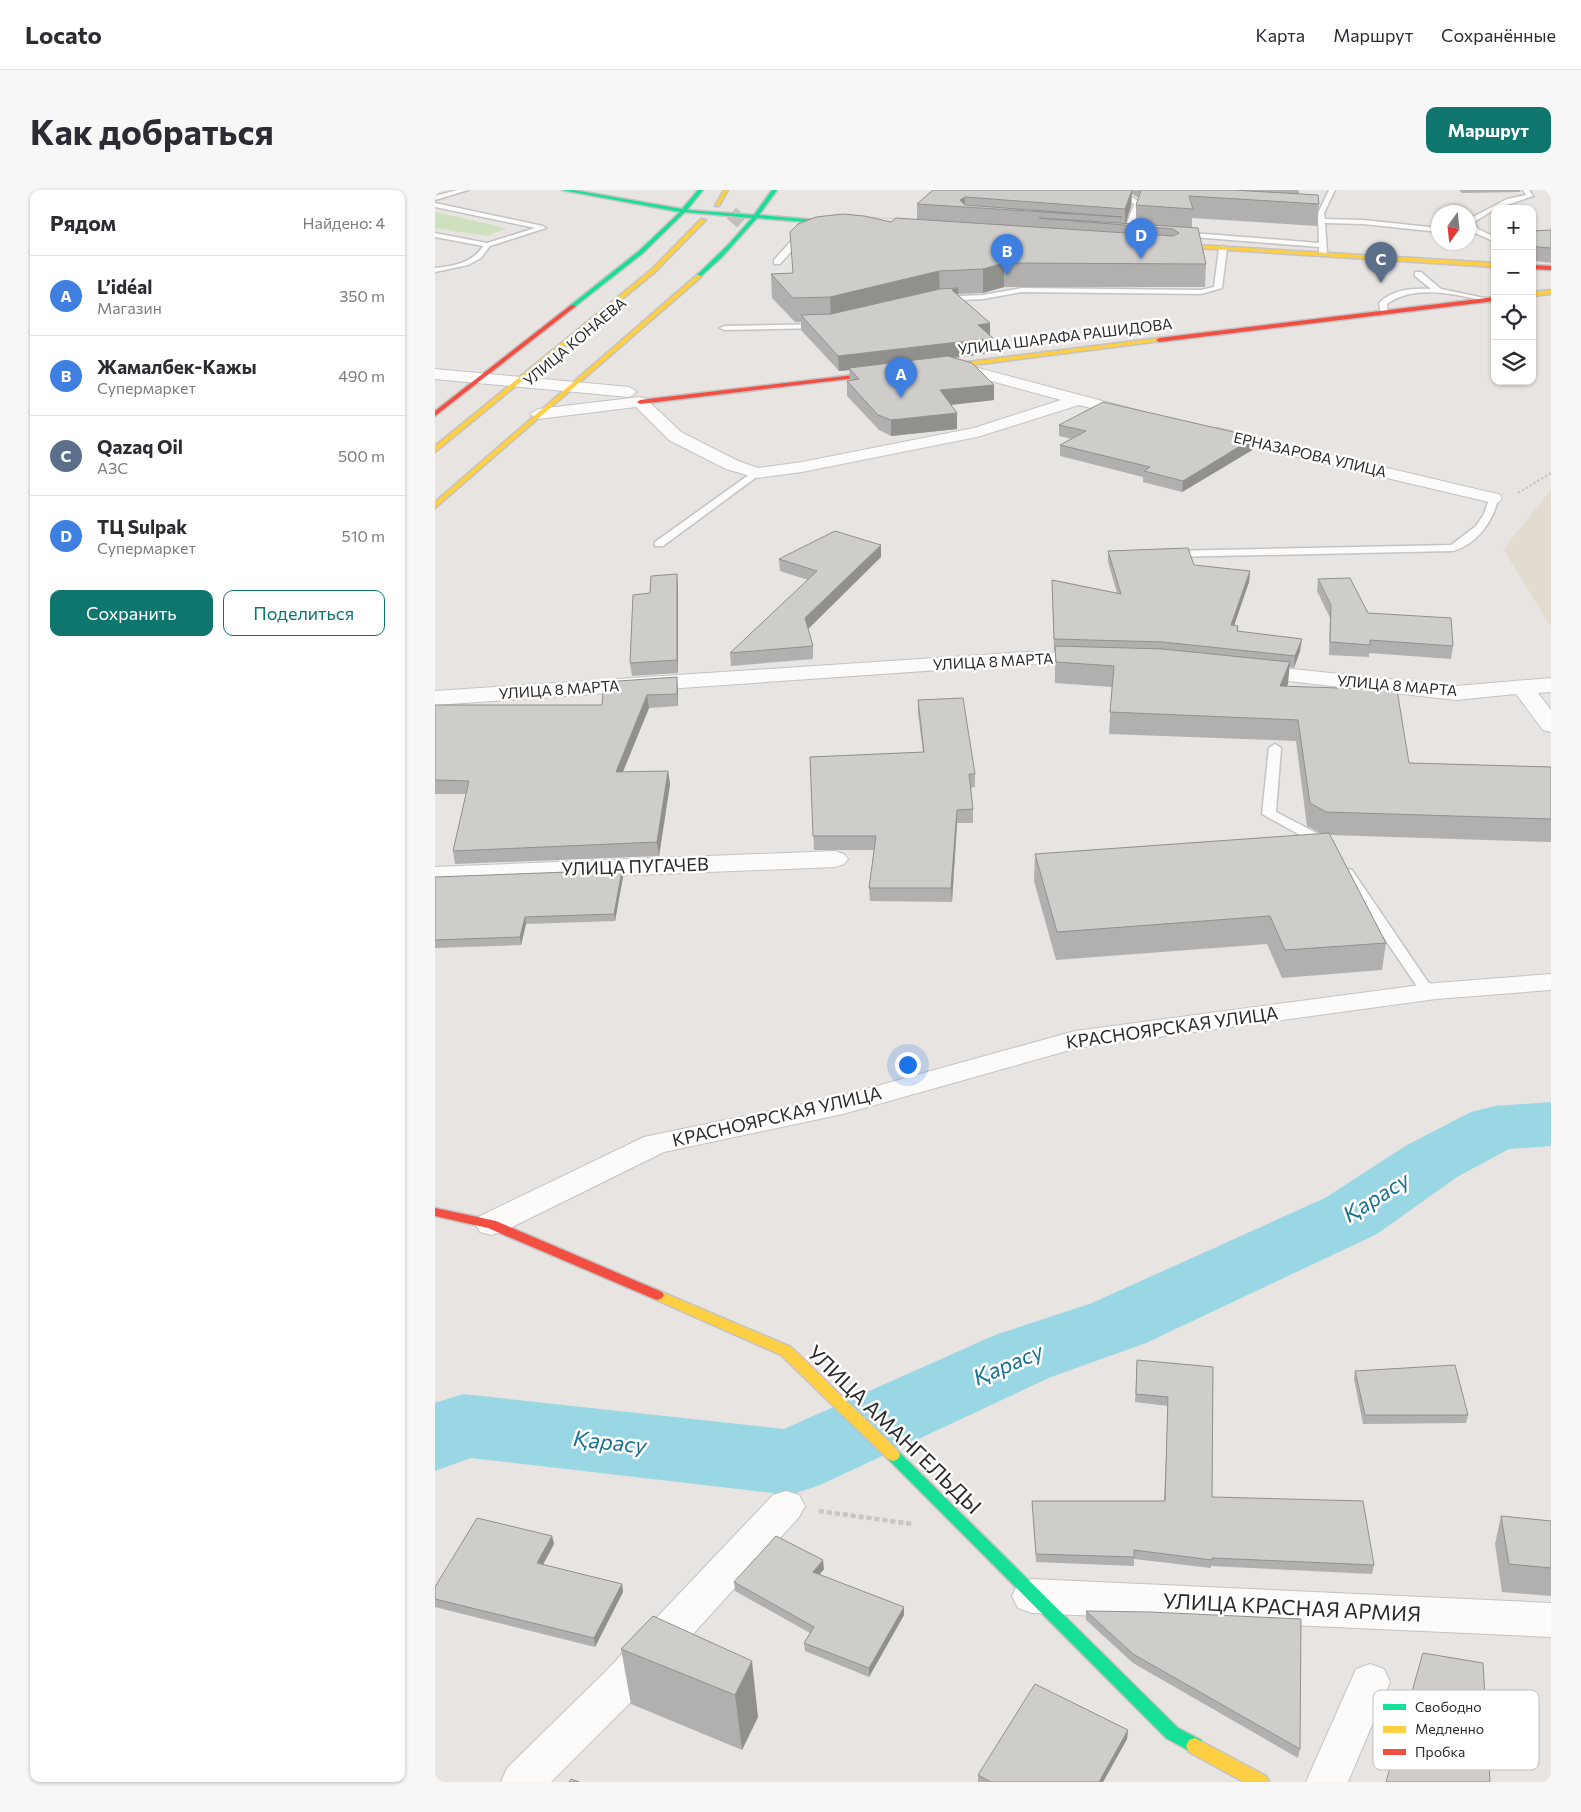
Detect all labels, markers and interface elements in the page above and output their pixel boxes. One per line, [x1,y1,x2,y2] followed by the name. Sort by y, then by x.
[25,20,102,49] text: Locato
[1256,24,1305,46] text: Карта
[1333,24,1413,46] text: Маршрут
[1441,24,1556,46] text: Сохранённые
[1426,107,1551,153] button: Маршрут
[30,109,274,152] text: Как добраться
[1431,205,1476,250] north arrow
[1491,205,1536,385] map controls
[1491,205,1536,250] button: +
[50,210,116,235] text: Рядом
[303,213,385,232] text: Найдено: 4
[1125,218,1157,259] pin: D
[991,234,1023,275] pin: B
[1365,242,1397,283] pin: C
[1491,250,1536,295] button: −
[97,275,152,298] text: L’idéal
[60,286,72,305] text: A
[339,286,385,305] text: 350 m
[519,293,629,389] street label: УЛИЦА КОНАЕВА
[1491,295,1536,340] button: locate
[97,298,162,317] text: Магазин
[957,314,1173,358] street label: УЛИЦА ШАРАФА РАШИДОВА
[1491,340,1536,385] button: layers
[97,355,257,378] text: Жамалбек-Кажы
[885,357,917,398] pin: A
[61,366,71,385] text: B
[338,366,385,385] text: 490 m
[97,378,196,397] text: Супермаркет
[1232,428,1388,480] street label: ЕРНАЗАРОВА УЛИЦА
[97,435,183,458] text: Qazaq Oil
[61,446,71,465] text: C
[338,446,385,465] text: 500 m
[97,458,128,477] text: АЗС
[97,515,187,538] text: ТЦ Sulpak
[60,526,72,545] text: D
[342,526,385,545] text: 510 m
[97,538,196,557] text: Супермаркет
[50,590,213,636] button: Сохранить
[223,590,385,636] button: Поделиться
[932,649,1054,673] street label: УЛИЦА 8 МАРТА
[1336,671,1458,699] street label: УЛИЦА 8 МАРТА
[498,676,620,702] street label: УЛИЦА 8 МАРТА
[561,852,709,880] street label: УЛИЦА ПУГАЧЕВ
[1064,1001,1279,1053] street label: КРАСНОЯРСКАЯ УЛИЦА
[895,1052,921,1078] your location
[670,1081,883,1151] street label: КРАСНОЯРСКАЯ УЛИЦА
[1337,1165,1415,1228] water label: Қарасу
[969,1337,1047,1390] water label: Қарасу
[803,1339,987,1518] street label: УЛИЦА АМАНГЕЛЬДЫ
[572,1424,649,1459] water label: Қарасу
[1162,1587,1422,1626] street label: УЛИЦА КРАСНАЯ АРМИЯ
[1373,1690,1539,1770] legend
[1415,1698,1482,1715] text: Свободно
[1415,1720,1484,1737] text: Медленно
[1415,1743,1465,1760] text: Пробка

